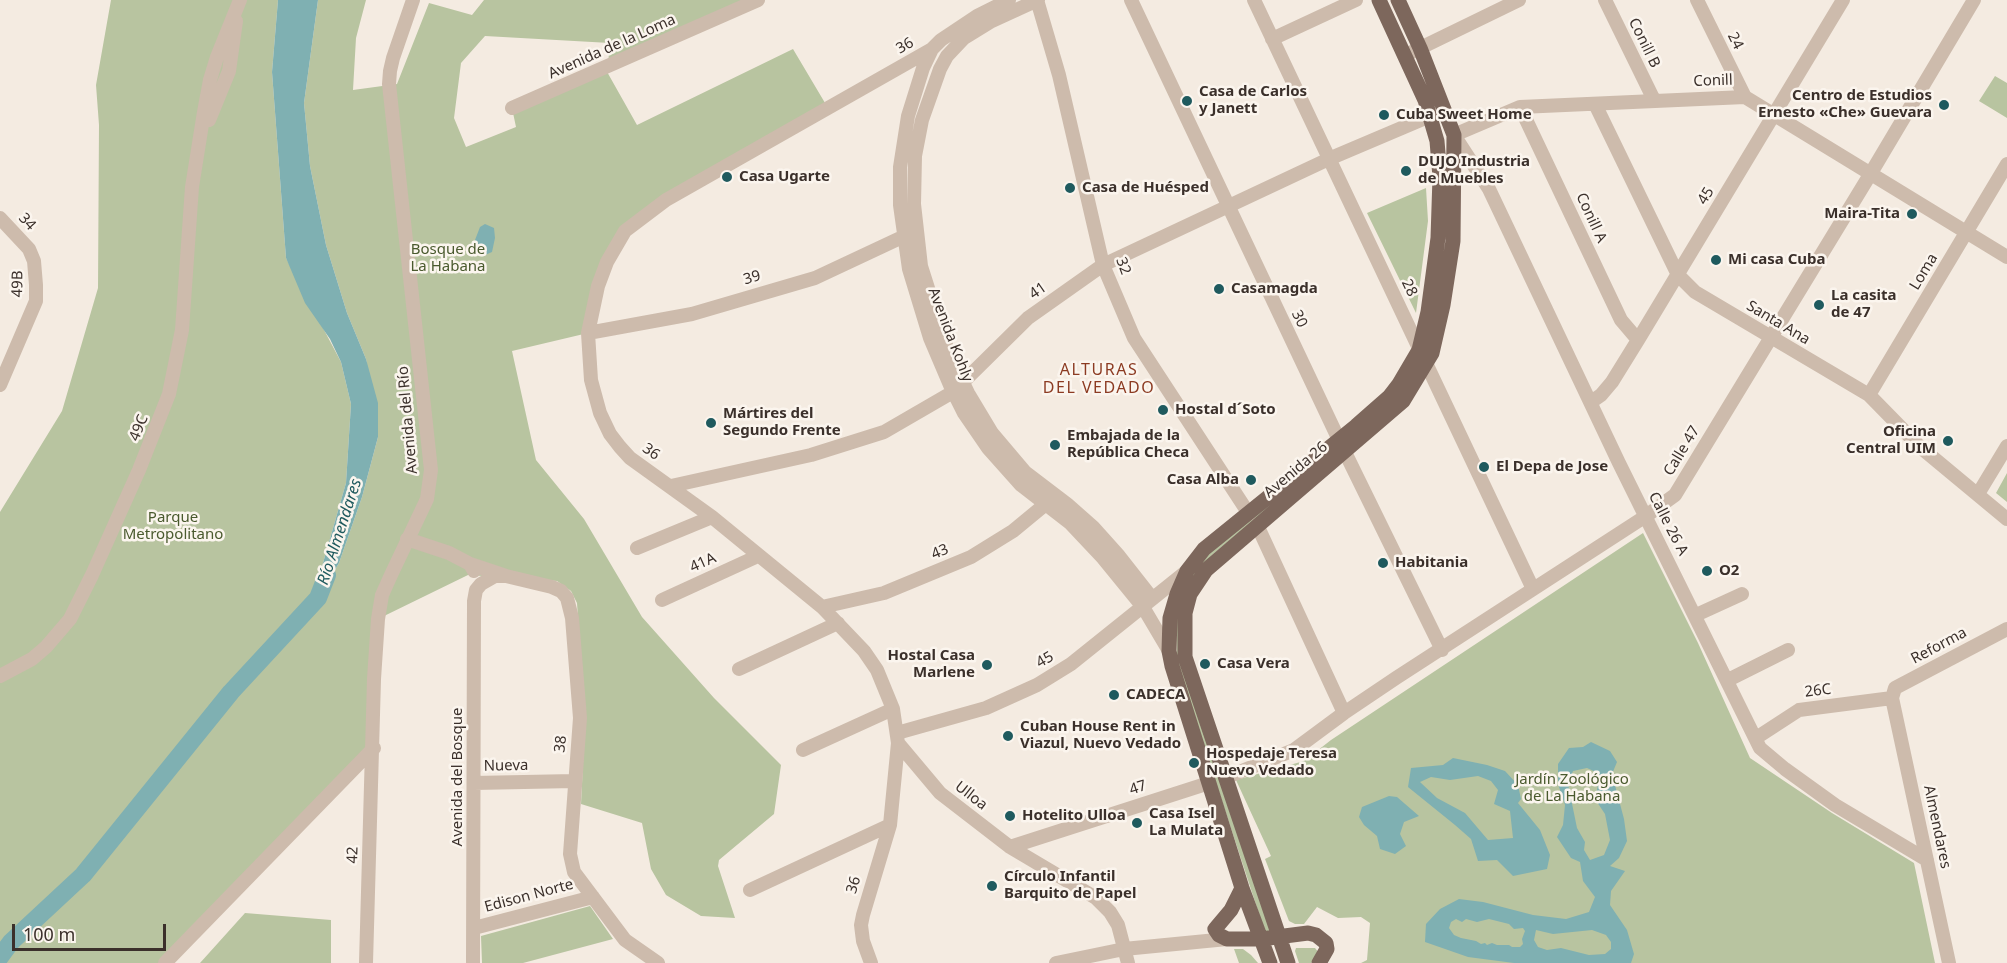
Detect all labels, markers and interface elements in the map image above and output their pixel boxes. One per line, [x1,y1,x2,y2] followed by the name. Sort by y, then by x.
[546,11,678,83] street label: Avenida de la Loma
[1624,15,1664,71] street label: Conill B
[1723,29,1747,53] street label: 24
[893,34,917,58] street label: 36
[1693,71,1733,91] street label: Conill
[1199,83,1307,118] place label: Casa de Carlos y Janett
[1758,87,1932,122] place label: Centro de Estudios Ernesto «Che» Guevara
[1180,94,1194,108] marker: Casa de Carlos y Janett
[1937,98,1951,112] marker: Centro de Estudios Ernesto «Che» Guevara
[1396,106,1532,124] place label: Cuba Sweet Home
[1377,108,1391,122] marker: Cuba Sweet Home
[1418,153,1530,188] place label: DUJO Industria de Muebles
[1399,164,1413,178] marker: DUJO Industria de Muebles
[739,168,830,186] place label: Casa Ugarte
[720,170,734,184] marker: Casa Ugarte
[1082,179,1209,197] place label: Casa de Huésped
[1063,181,1077,195] marker: Casa de Huésped
[1694,184,1718,208] street label: 45
[1572,190,1610,246] street label: Conill A
[1824,205,1900,223] place label: Maira-Tita
[1905,207,1919,221] marker: Maira-Tita
[15,210,39,234] street label: 34
[410,241,486,276] park label: Bosque de La Habana
[1906,250,1942,294] street label: Loma
[1728,251,1826,269] place label: Mi casa Cuba
[1709,253,1723,267] marker: Mi casa Cuba
[1112,255,1134,277] street label: 32
[741,267,763,289] street label: 39
[9,270,27,298] street label: 49B
[1397,276,1421,300] street label: 28
[1026,279,1050,303] street label: 41
[1231,280,1318,298] place label: Casamagda
[1212,282,1226,296] marker: Casamagda
[924,285,976,385] street label: Avenida Kohly
[1831,287,1897,322] place label: La casita de 47
[1743,297,1813,349] street label: Santa Ana
[1812,298,1826,312] marker: La casita de 47
[1287,307,1311,331] street label: 30
[1043,360,1155,398] district label: ALTURAS DEL VEDADO
[394,365,422,475] street label: Avenida del Río
[1175,401,1276,419] place label: Hostal d´Soto
[1156,403,1170,417] marker: Hostal d´Soto
[723,405,841,440] place label: Mártires del Segundo Frente
[126,412,152,444] street label: 49C
[704,416,718,430] marker: Mártires del Segundo Frente
[1660,423,1704,479] street label: Calle 47
[1846,423,1936,458] place label: Oficina Central UIM
[1067,427,1189,462] place label: Embajada de la República Checa
[1941,434,1955,448] marker: Oficina Central UIM
[1048,438,1062,452] marker: Embajada de la República Checa
[1261,438,1331,502] street label: Avenida 26
[639,440,663,464] street label: 36
[1496,458,1608,476] place label: El Depa de Jose
[1477,460,1491,474] marker: El Depa de Jose
[1167,471,1239,489] place label: Casa Alba
[1244,473,1258,487] marker: Casa Alba
[314,477,366,587] water label: Río Almendares
[1644,489,1692,559] street label: Calle 26 A
[123,509,223,544] park label: Parque Metropolitano
[929,540,951,564] street label: 43
[687,549,719,577] street label: 41A
[1395,554,1468,572] place label: Habitania
[1376,556,1390,570] marker: Habitania
[1719,562,1739,580] place label: O2
[1700,564,1714,578] marker: O2
[1908,624,1970,668] street label: Reforma
[888,647,975,682] place label: Hostal Casa Marlene
[1033,648,1057,672] street label: 45
[1217,655,1290,673] place label: Casa Vera
[1198,657,1212,671] marker: Casa Vera
[980,658,994,672] marker: Hostal Casa Marlene
[1804,680,1832,702] street label: 26C
[1126,686,1185,704] place label: CADECA
[1107,688,1121,702] marker: CADECA
[449,708,467,846] street label: Avenida del Bosque
[1020,718,1181,753] place label: Cuban House Rent in Viazul, Nuevo Vedado
[1001,729,1015,743] marker: Cuban House Rent in Viazul, Nuevo Vedado
[551,735,571,753] street label: 38
[1206,745,1337,780] place label: Hospedaje Teresa Nuevo Vedado
[1187,756,1201,770] marker: Hospedaje Teresa Nuevo Vedado
[483,757,529,775] street label: Nueva
[1515,771,1629,806] park label: Jardín Zoológico de La Habana
[1127,777,1149,799] street label: 47
[951,778,991,814] street label: Ulloa
[1919,784,1955,870] street label: Almendares
[1149,805,1223,840] place label: Casa Isel La Mulata
[1022,807,1126,825] place label: Hotelito Ulloa
[1003,809,1017,823] marker: Hotelito Ulloa
[1130,816,1144,830] marker: Casa Isel La Mulata
[344,846,362,864] street label: 42
[1004,868,1136,903] place label: Círculo Infantil Barquito de Papel
[843,874,865,896] street label: 36
[483,875,575,917] street label: Edison Norte
[985,879,999,893] marker: Círculo Infantil Barquito de Papel
[15,912,170,950] scale bar
[23,922,75,946] text: 100 m

